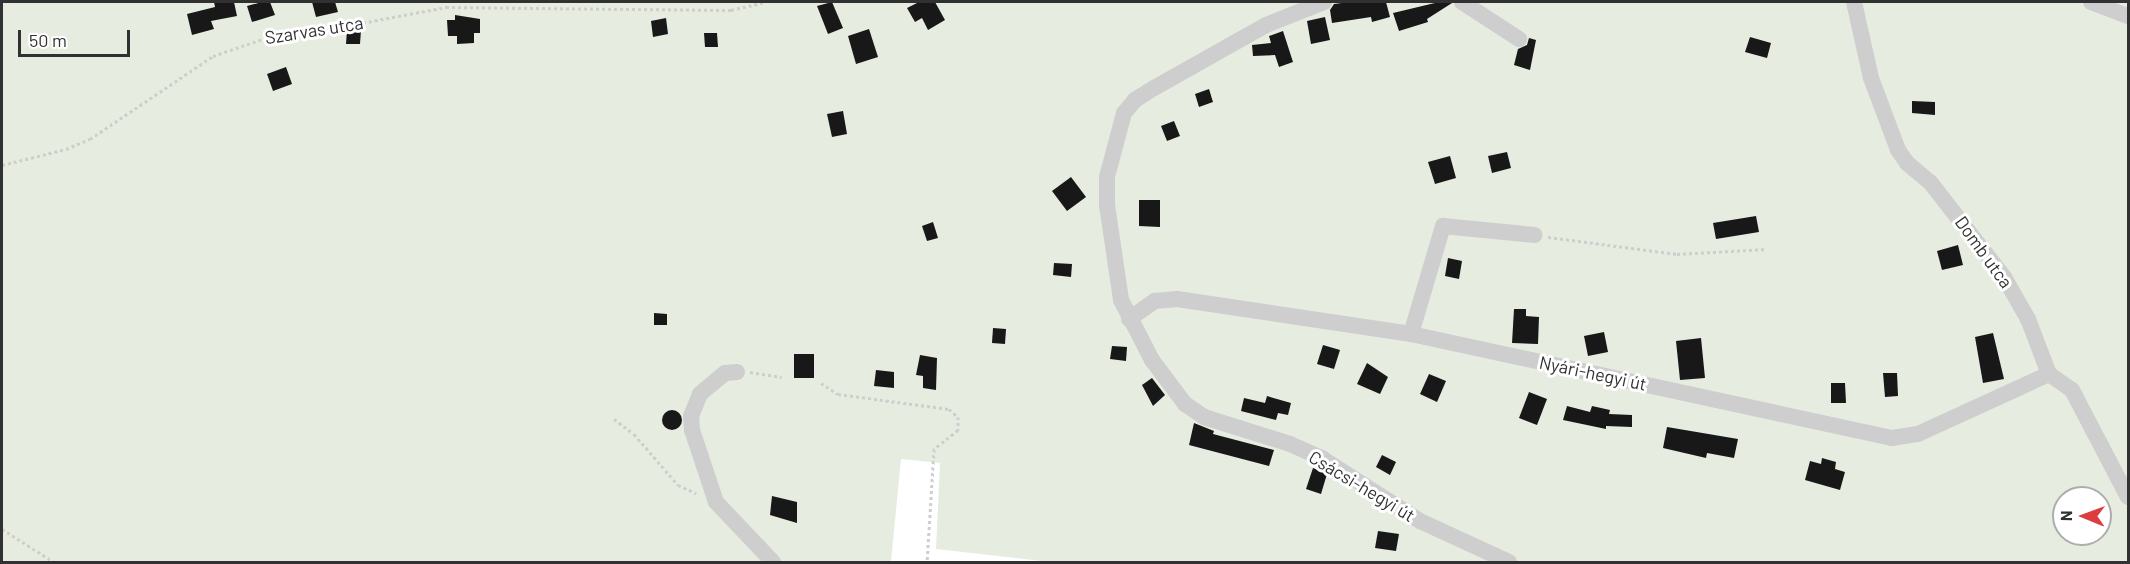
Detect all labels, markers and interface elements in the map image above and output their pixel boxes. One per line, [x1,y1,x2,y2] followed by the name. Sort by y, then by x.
[263,12,365,48] street label: Szarvas utca
[21,18,134,56] scale bar
[29,29,67,51] text: 50 m
[1951,212,2017,292] street label: Domb utca
[1537,351,1649,395] street label: Nyári-hegyi út
[1305,446,1419,526] street label: Csácsi-hegyi út
[2052,486,2112,546] north arrow
[2056,510,2075,521] text: N

